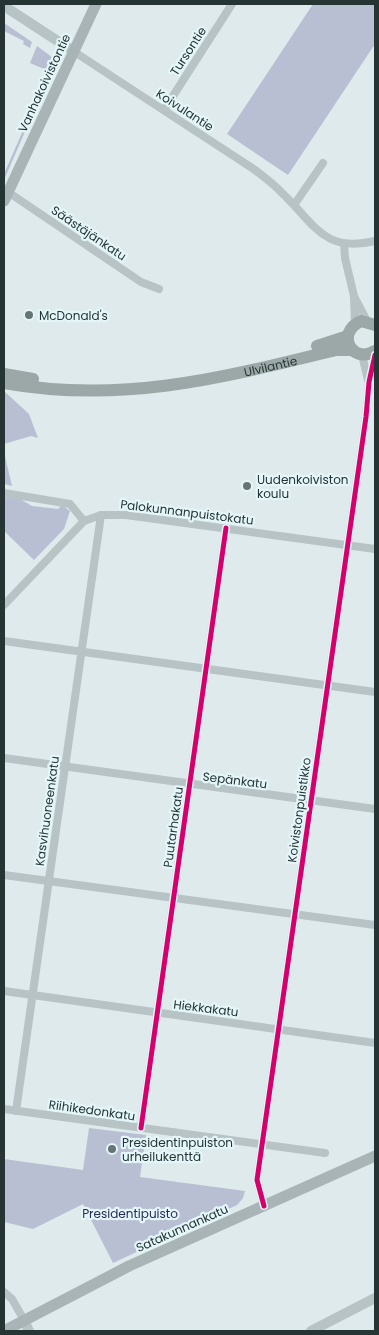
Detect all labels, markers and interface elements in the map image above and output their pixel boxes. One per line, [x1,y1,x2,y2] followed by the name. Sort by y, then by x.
[166,23,210,79] street label: Tursontie
[14,31,74,135] street label: Vanhakoivistontie
[153,85,217,135] street label: Koivulantie
[48,202,130,264] street label: Säästäjänkatu
[39,307,108,324] place label: McDonald's
[23,309,35,321] marker: McDonald's
[242,351,299,380] street label: Ulvilantie
[257,471,349,502] place label: Uudenkoiviston koulu
[241,480,253,492] marker: Uudenkoiviston koulu
[119,495,255,529] street label: Palokunnanpuistokatu
[31,755,63,867] street label: Kasvihuoneenkatu
[283,756,315,864] street label: Koivistonpuistikko
[202,768,268,792] street label: Sepänkatu
[159,786,187,868] street label: Puutarhakatu
[172,996,240,1020] street label: Hiekkakatu
[48,1096,136,1124] street label: Riihikedonkatu
[122,1134,233,1165] place label: Presidentinpuiston urheilukenttä
[106,1143,118,1155] marker: Presidentinpuiston urheilukenttä
[133,1200,231,1256] street label: Satakunnankatu
[82,1205,178,1222] park label: Presidentipuisto

